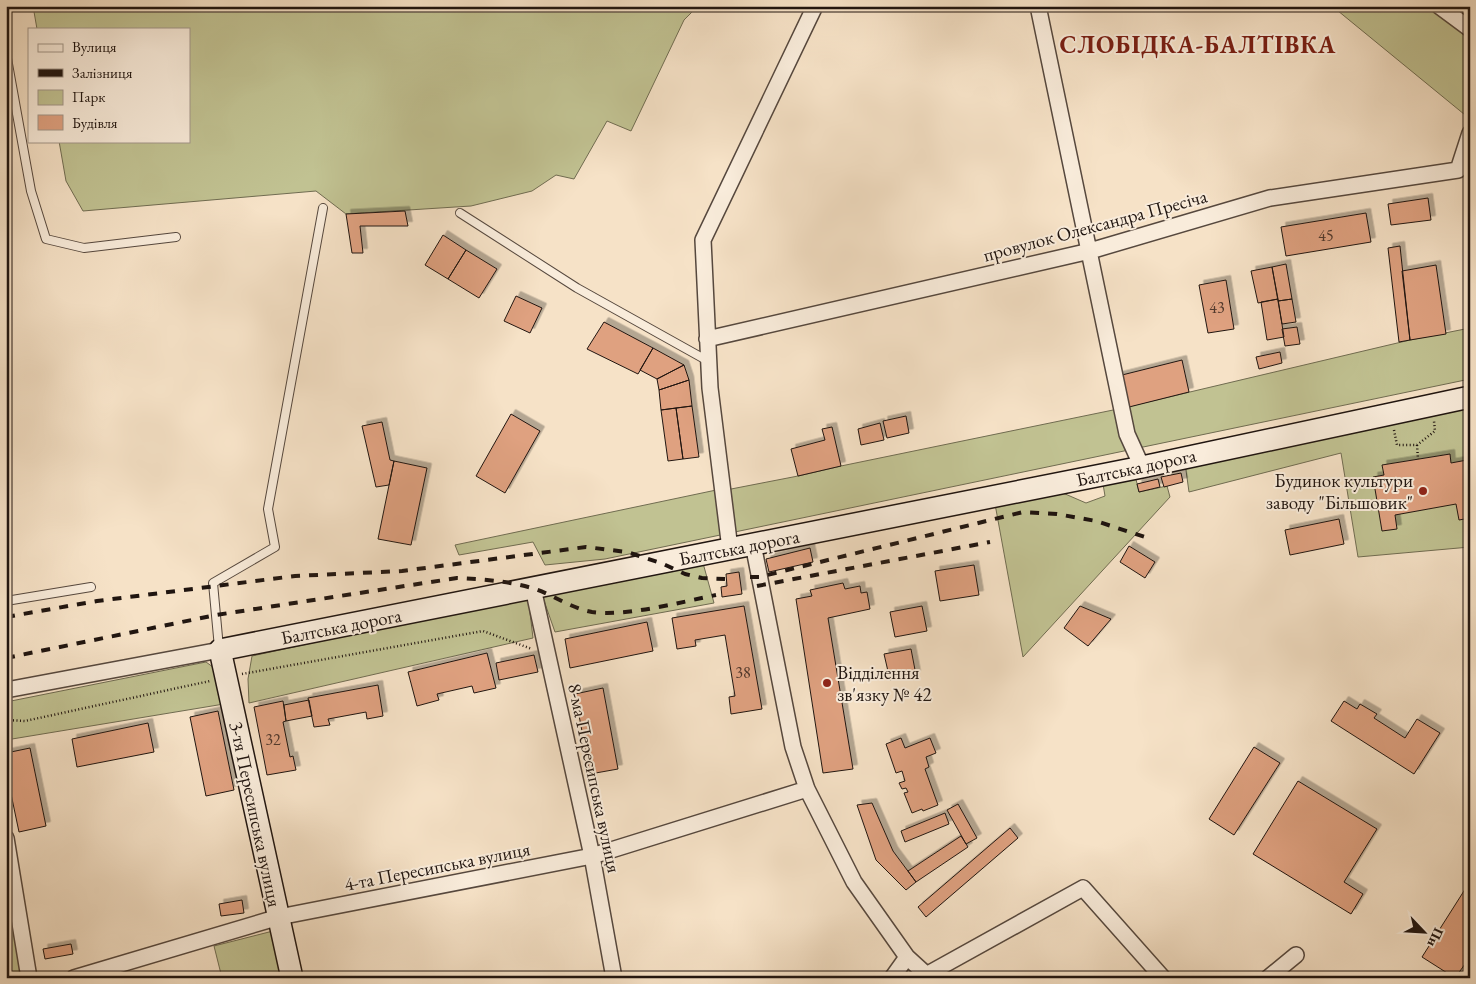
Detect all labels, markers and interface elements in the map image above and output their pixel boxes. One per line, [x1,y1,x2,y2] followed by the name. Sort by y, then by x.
[28,28,190,142] legend
[1060,29,1336,60] district label: СЛОБІДКА-БАЛТІВКА
[72,37,117,56] text: Вулиця
[72,63,133,82] text: Залізниця
[72,87,105,106] text: Парк
[72,113,118,132] text: Будівля
[980,183,1210,267] street label: провулок Олександра Пресіча
[1318,225,1334,246] house number: 45
[1209,297,1225,318] house number: 43
[1074,442,1199,492] street label: Балтська дорога
[1266,468,1413,515] place label: Будинок культури заводу "Більшовик"
[1417,485,1429,497] marker: Будинок культури заводу "Більшовик"
[677,523,802,571] street label: Балтська дорога
[279,602,404,650] street label: Балтська дорога
[837,660,932,707] place label: Відділення зв'язку № 42
[735,662,751,683] house number: 38
[821,677,833,689] marker: Відділення зв'язку № 42
[562,681,627,876] street label: 8-ма Пересипська вулиця
[224,719,288,910] street label: 3-тя Пересипська вулиця
[265,729,281,750] house number: 32
[342,836,533,897] street label: 4-та Пересипська вулиця
[1398,906,1448,956] north arrow
[1424,925,1448,950] text: Пн

